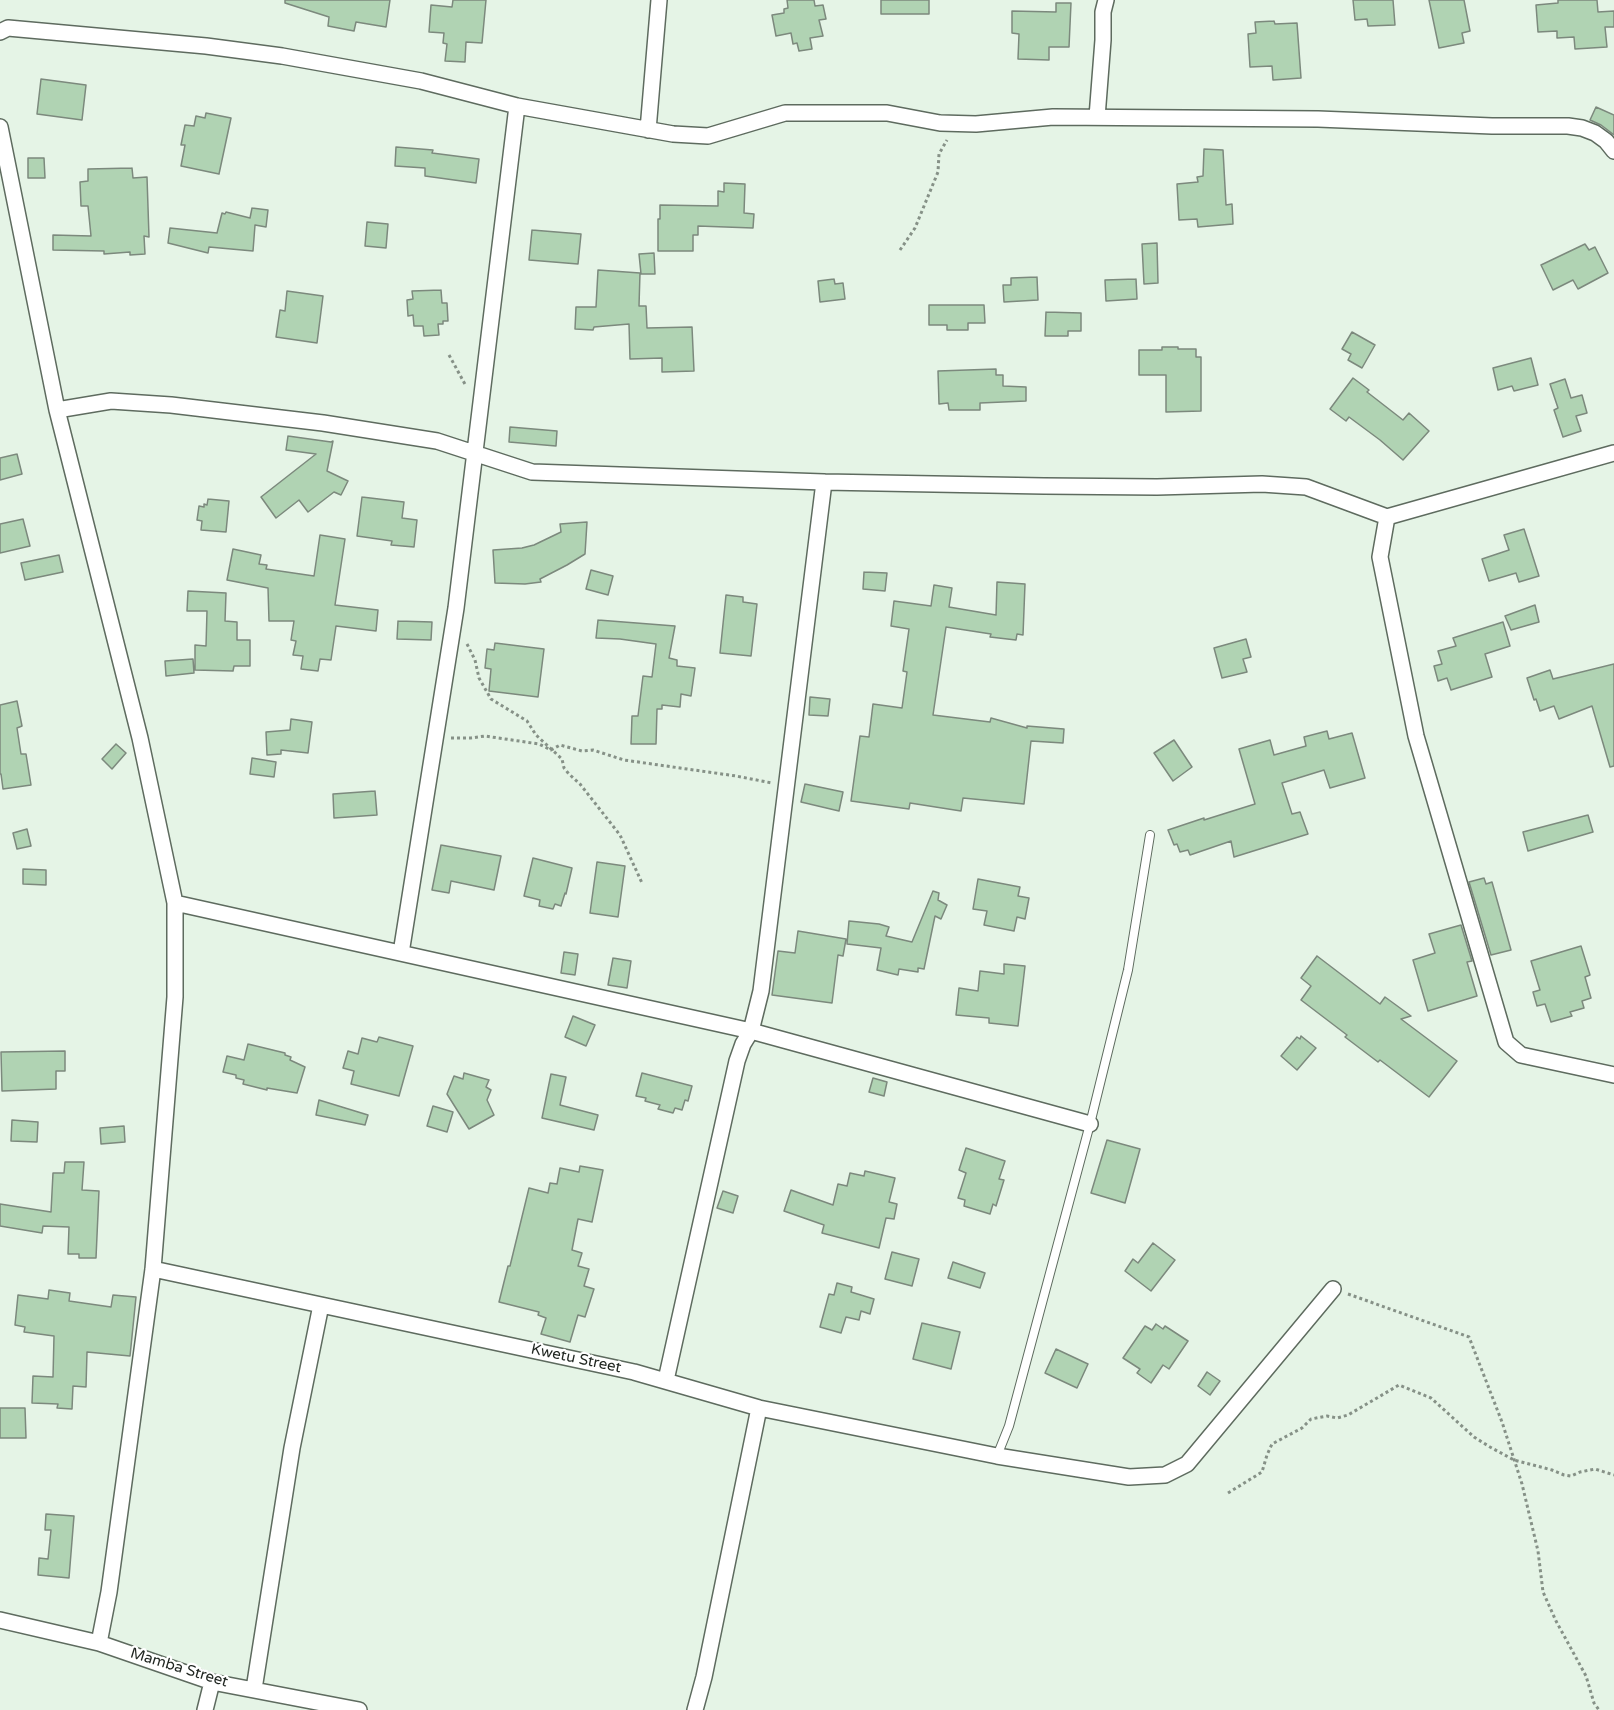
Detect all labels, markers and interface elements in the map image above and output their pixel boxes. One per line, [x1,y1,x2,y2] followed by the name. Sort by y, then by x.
[529,1341,623,1377] street label: Kwetu Street
[128,1645,230,1691] street label: Mamba Street

